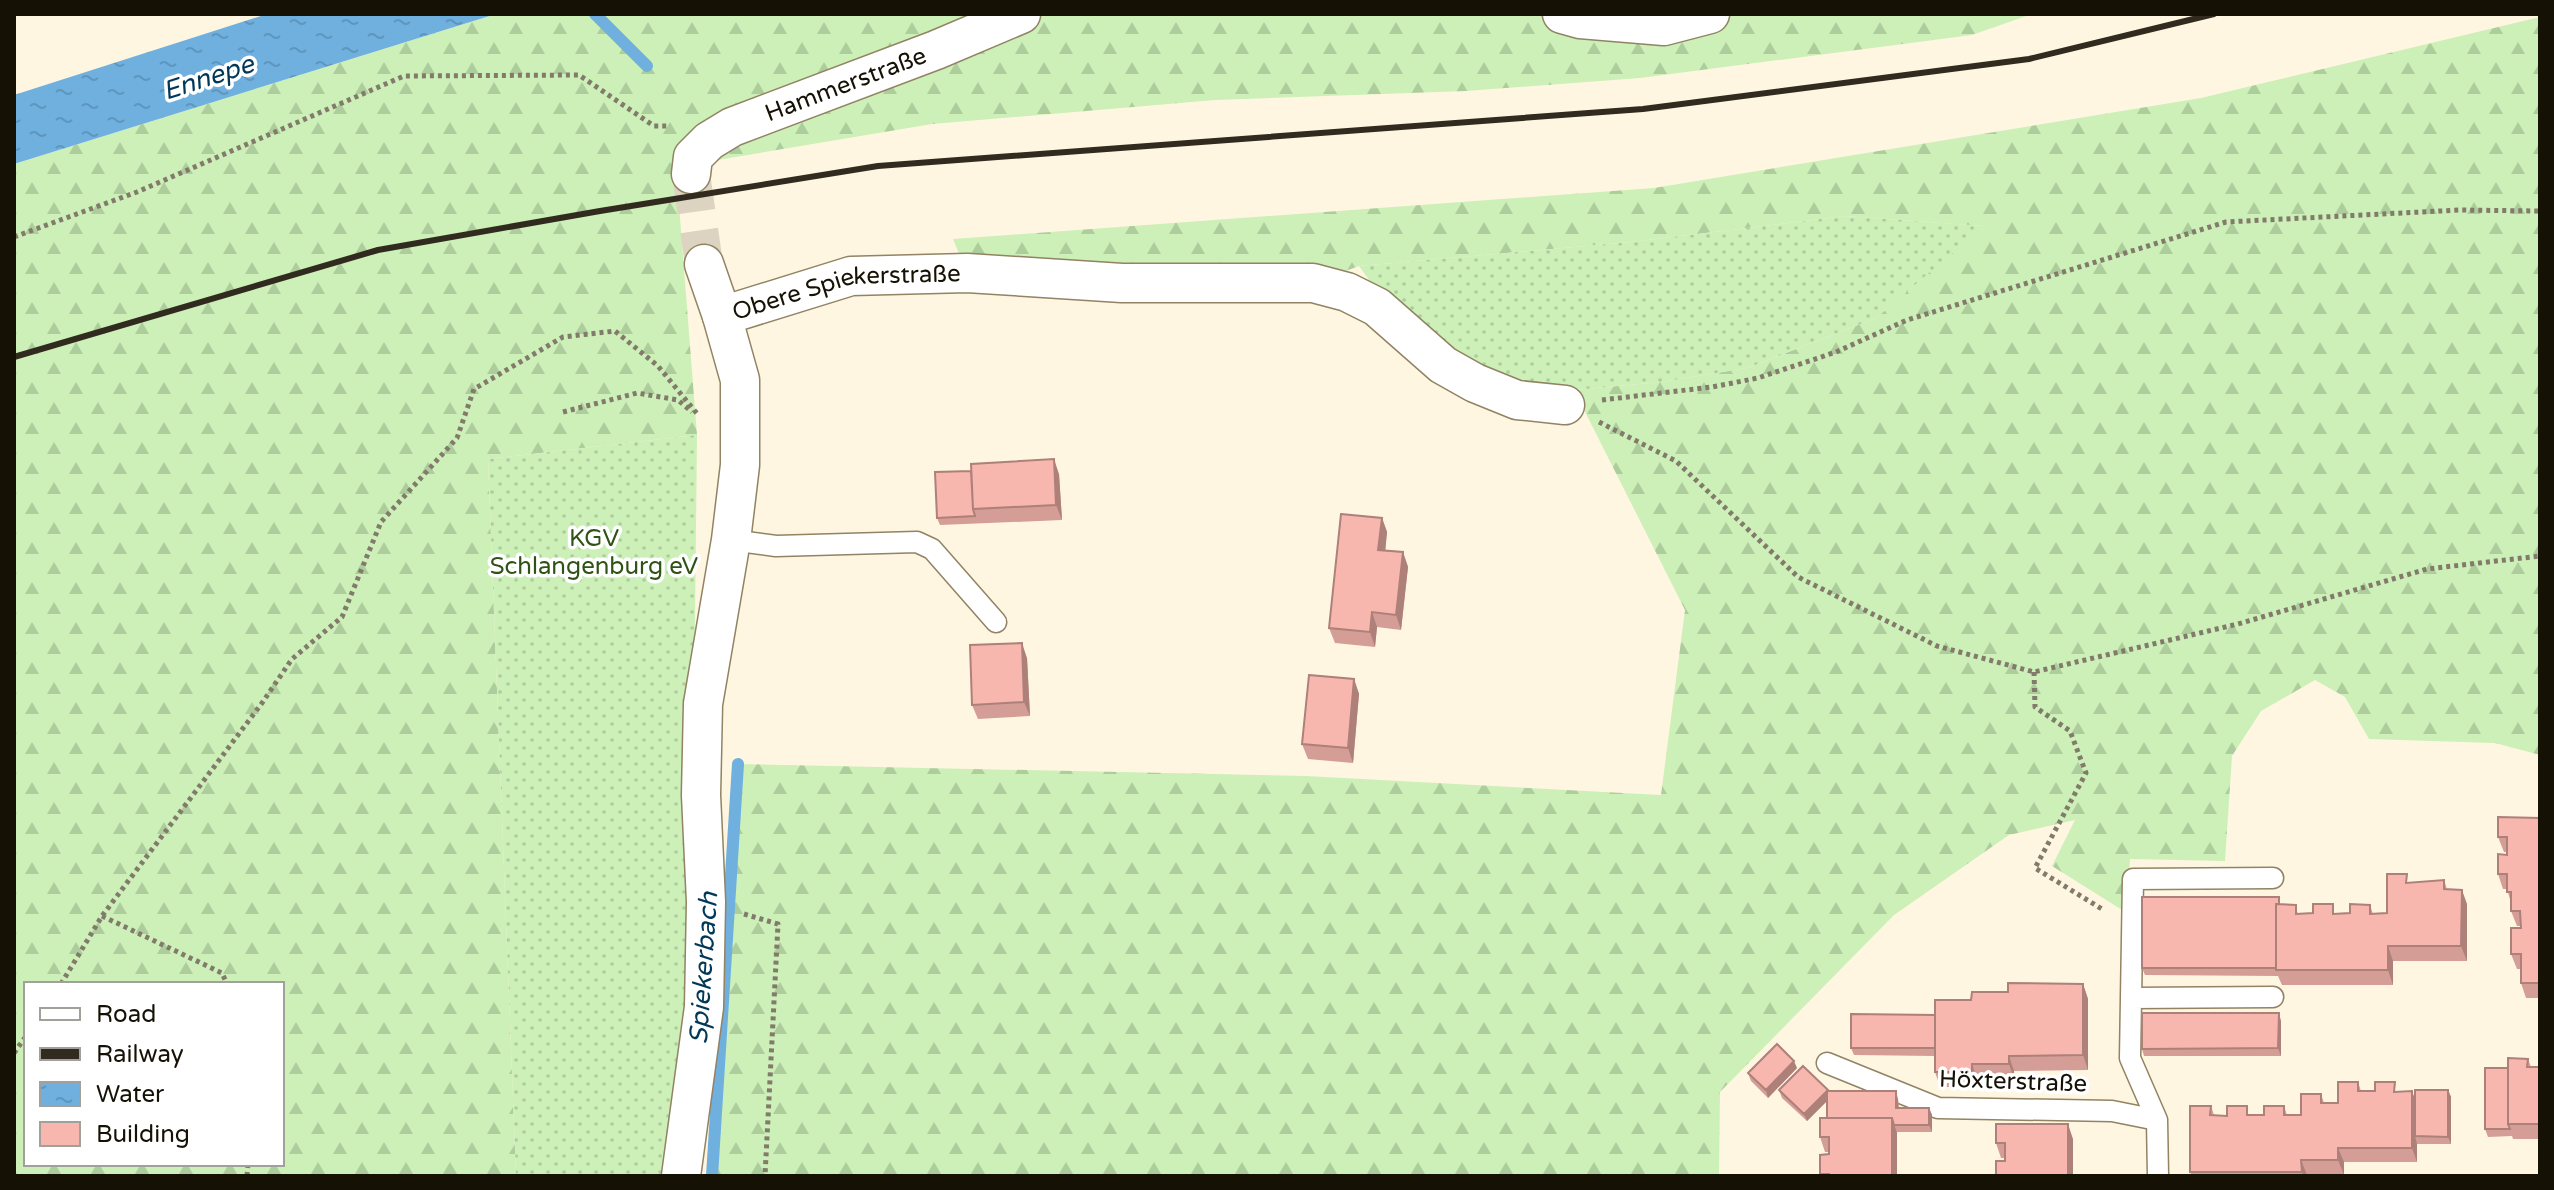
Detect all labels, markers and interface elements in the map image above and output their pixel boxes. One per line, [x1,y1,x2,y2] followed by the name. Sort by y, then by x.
[761,41,930,128] street label: Hammerstraße
[159,48,259,107] water label: Ennepe
[729,259,961,327] street label: Obere Spiekerstraße
[490,524,699,581] park label: KGV Schlangenburg eV
[683,890,724,1045] water label: Spiekerbach
[24,982,284,1166] legend
[96,1000,156,1029] text: Road
[96,1040,184,1069] text: Railway
[1938,1064,2088,1099] street label: Höxterstraße
[96,1080,165,1109] text: Water
[96,1120,190,1149] text: Building

